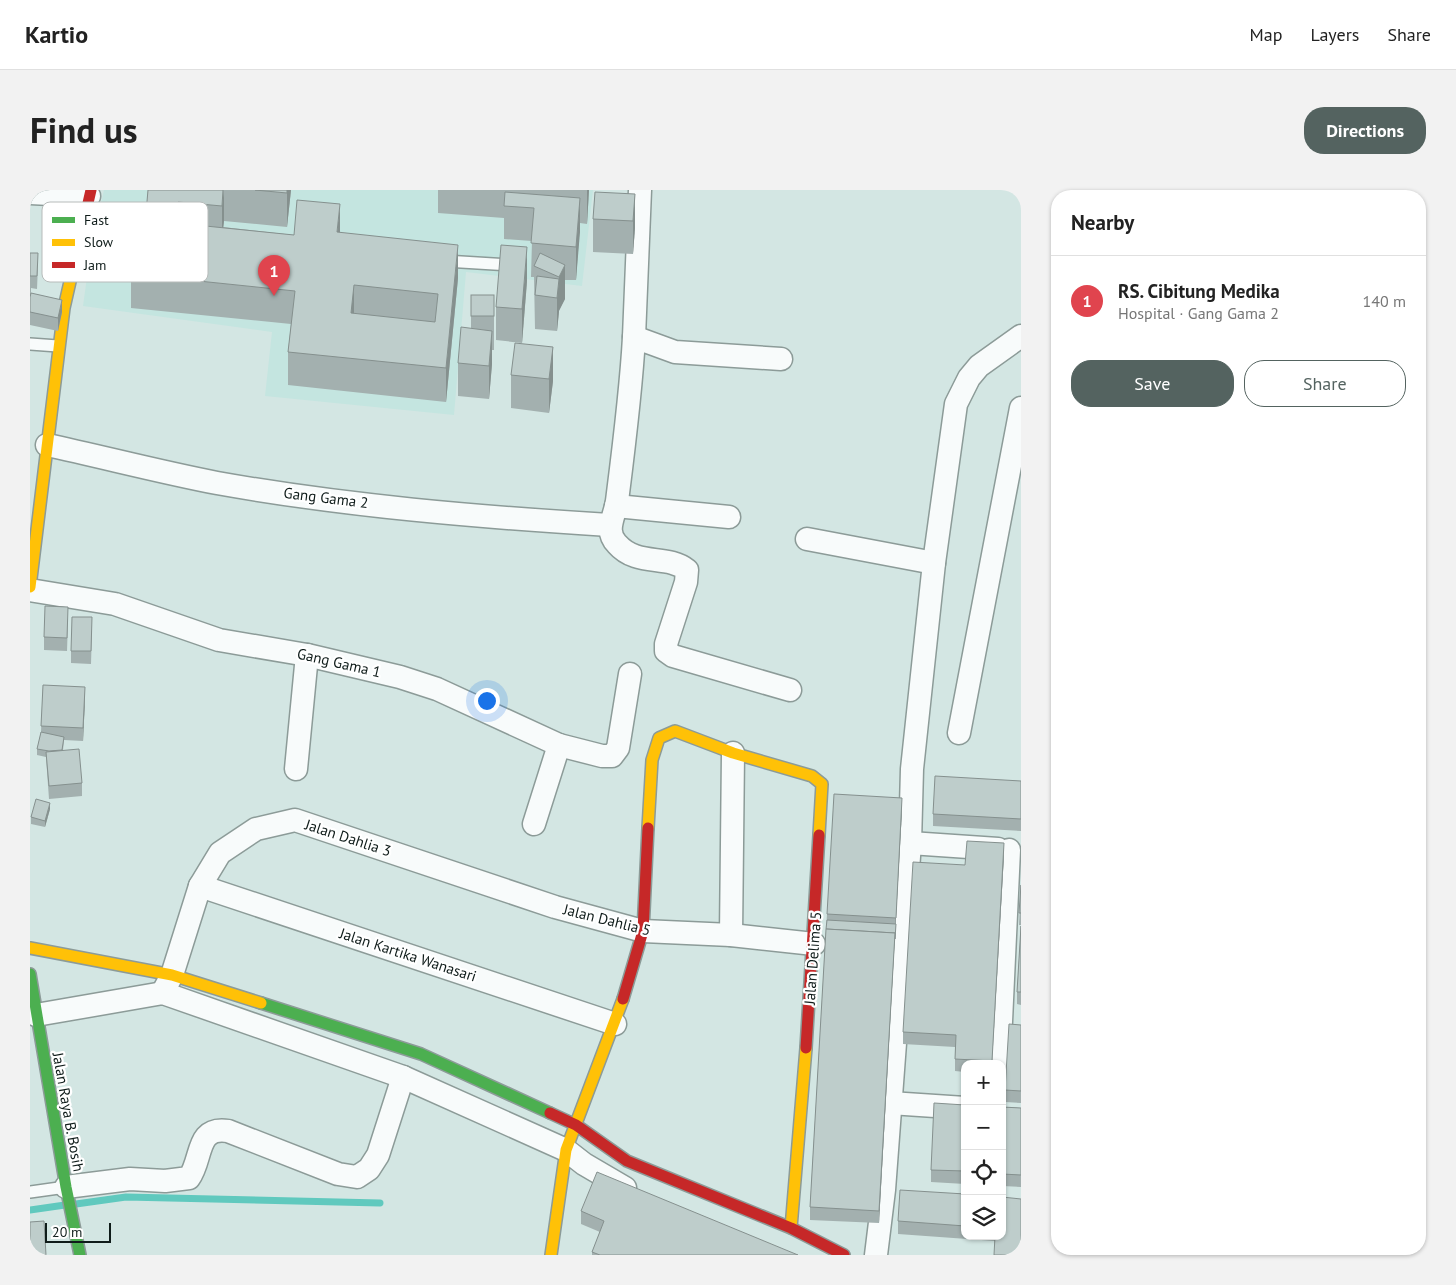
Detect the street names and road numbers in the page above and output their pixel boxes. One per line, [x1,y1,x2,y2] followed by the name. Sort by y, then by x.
[283,483,370,512] street label: Gang Gama 2
[295,644,383,681] street label: Gang Gama 1
[302,814,394,860] street label: Jalan Dahlia 3
[561,899,653,940] street label: Jalan Dahlia 5
[800,911,825,1006] street label: Jalan Delima 5
[336,923,479,986] street label: Jalan Kartika Wanasari
[48,1050,88,1173] street label: Jalan Raya B. Bosih

